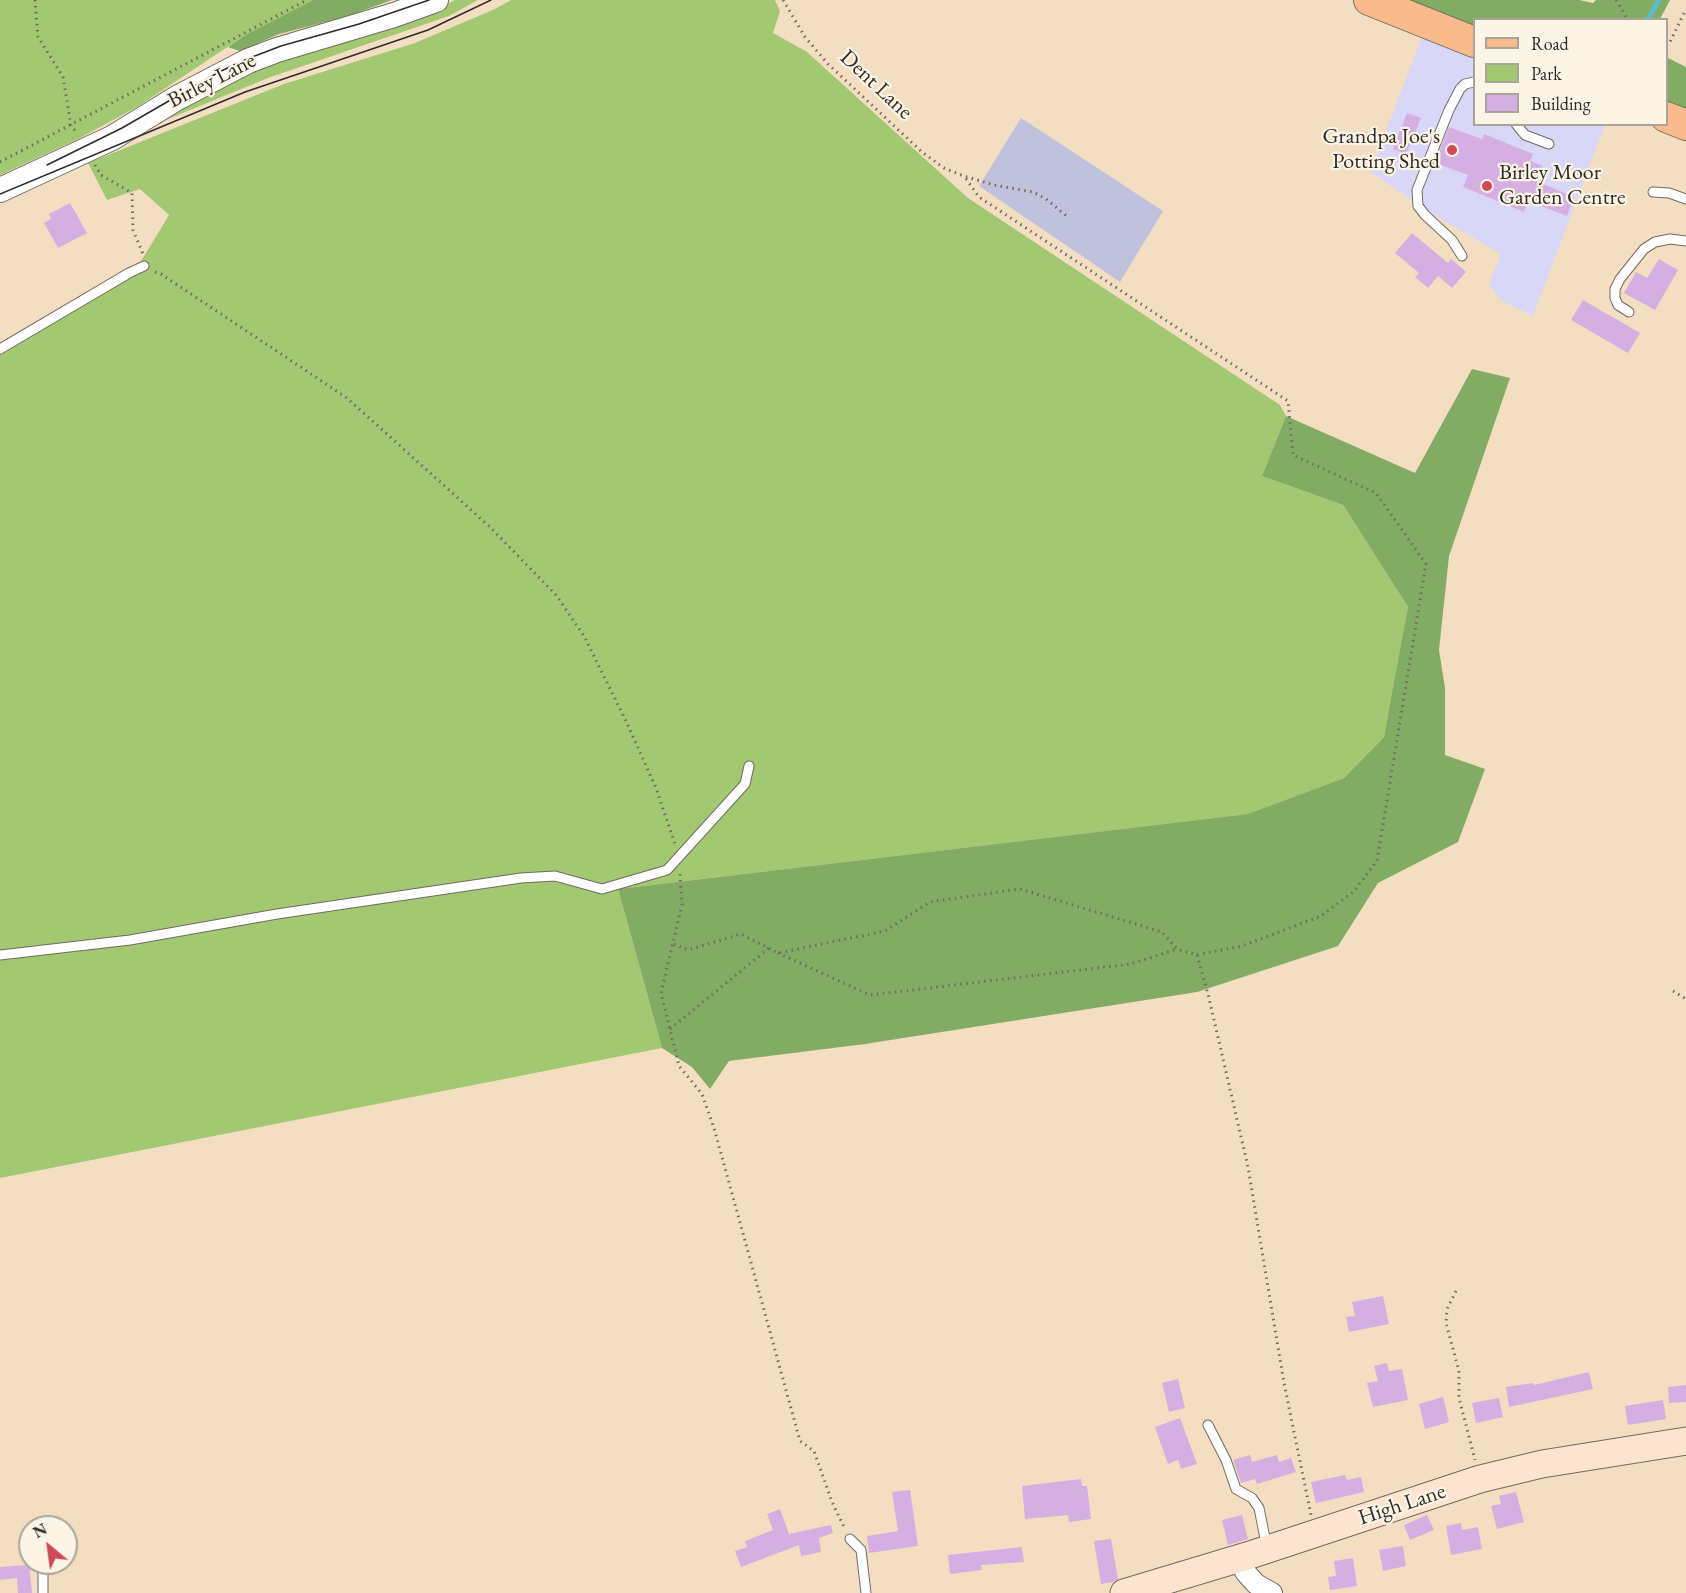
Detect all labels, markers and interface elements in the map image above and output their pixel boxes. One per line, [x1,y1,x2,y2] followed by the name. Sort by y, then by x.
[1473,18,1668,126] legend
[1531,32,1569,55] text: Road
[834,45,918,125] street label: Dent Lane
[164,48,260,114] street label: Birley Lane
[1531,62,1562,85] text: Park
[1531,92,1591,115] text: Building
[1322,124,1440,176] place label: Grandpa Joe's Potting Shed
[1445,143,1459,157] marker: Grandpa Joe's Potting Shed
[1499,160,1626,212] place label: Birley Moor Garden Centre
[1480,179,1494,193] marker: Birley Moor Garden Centre
[1355,1478,1449,1532] street label: High Lane
[18,1515,78,1575] north arrow
[29,1518,51,1543] text: N

